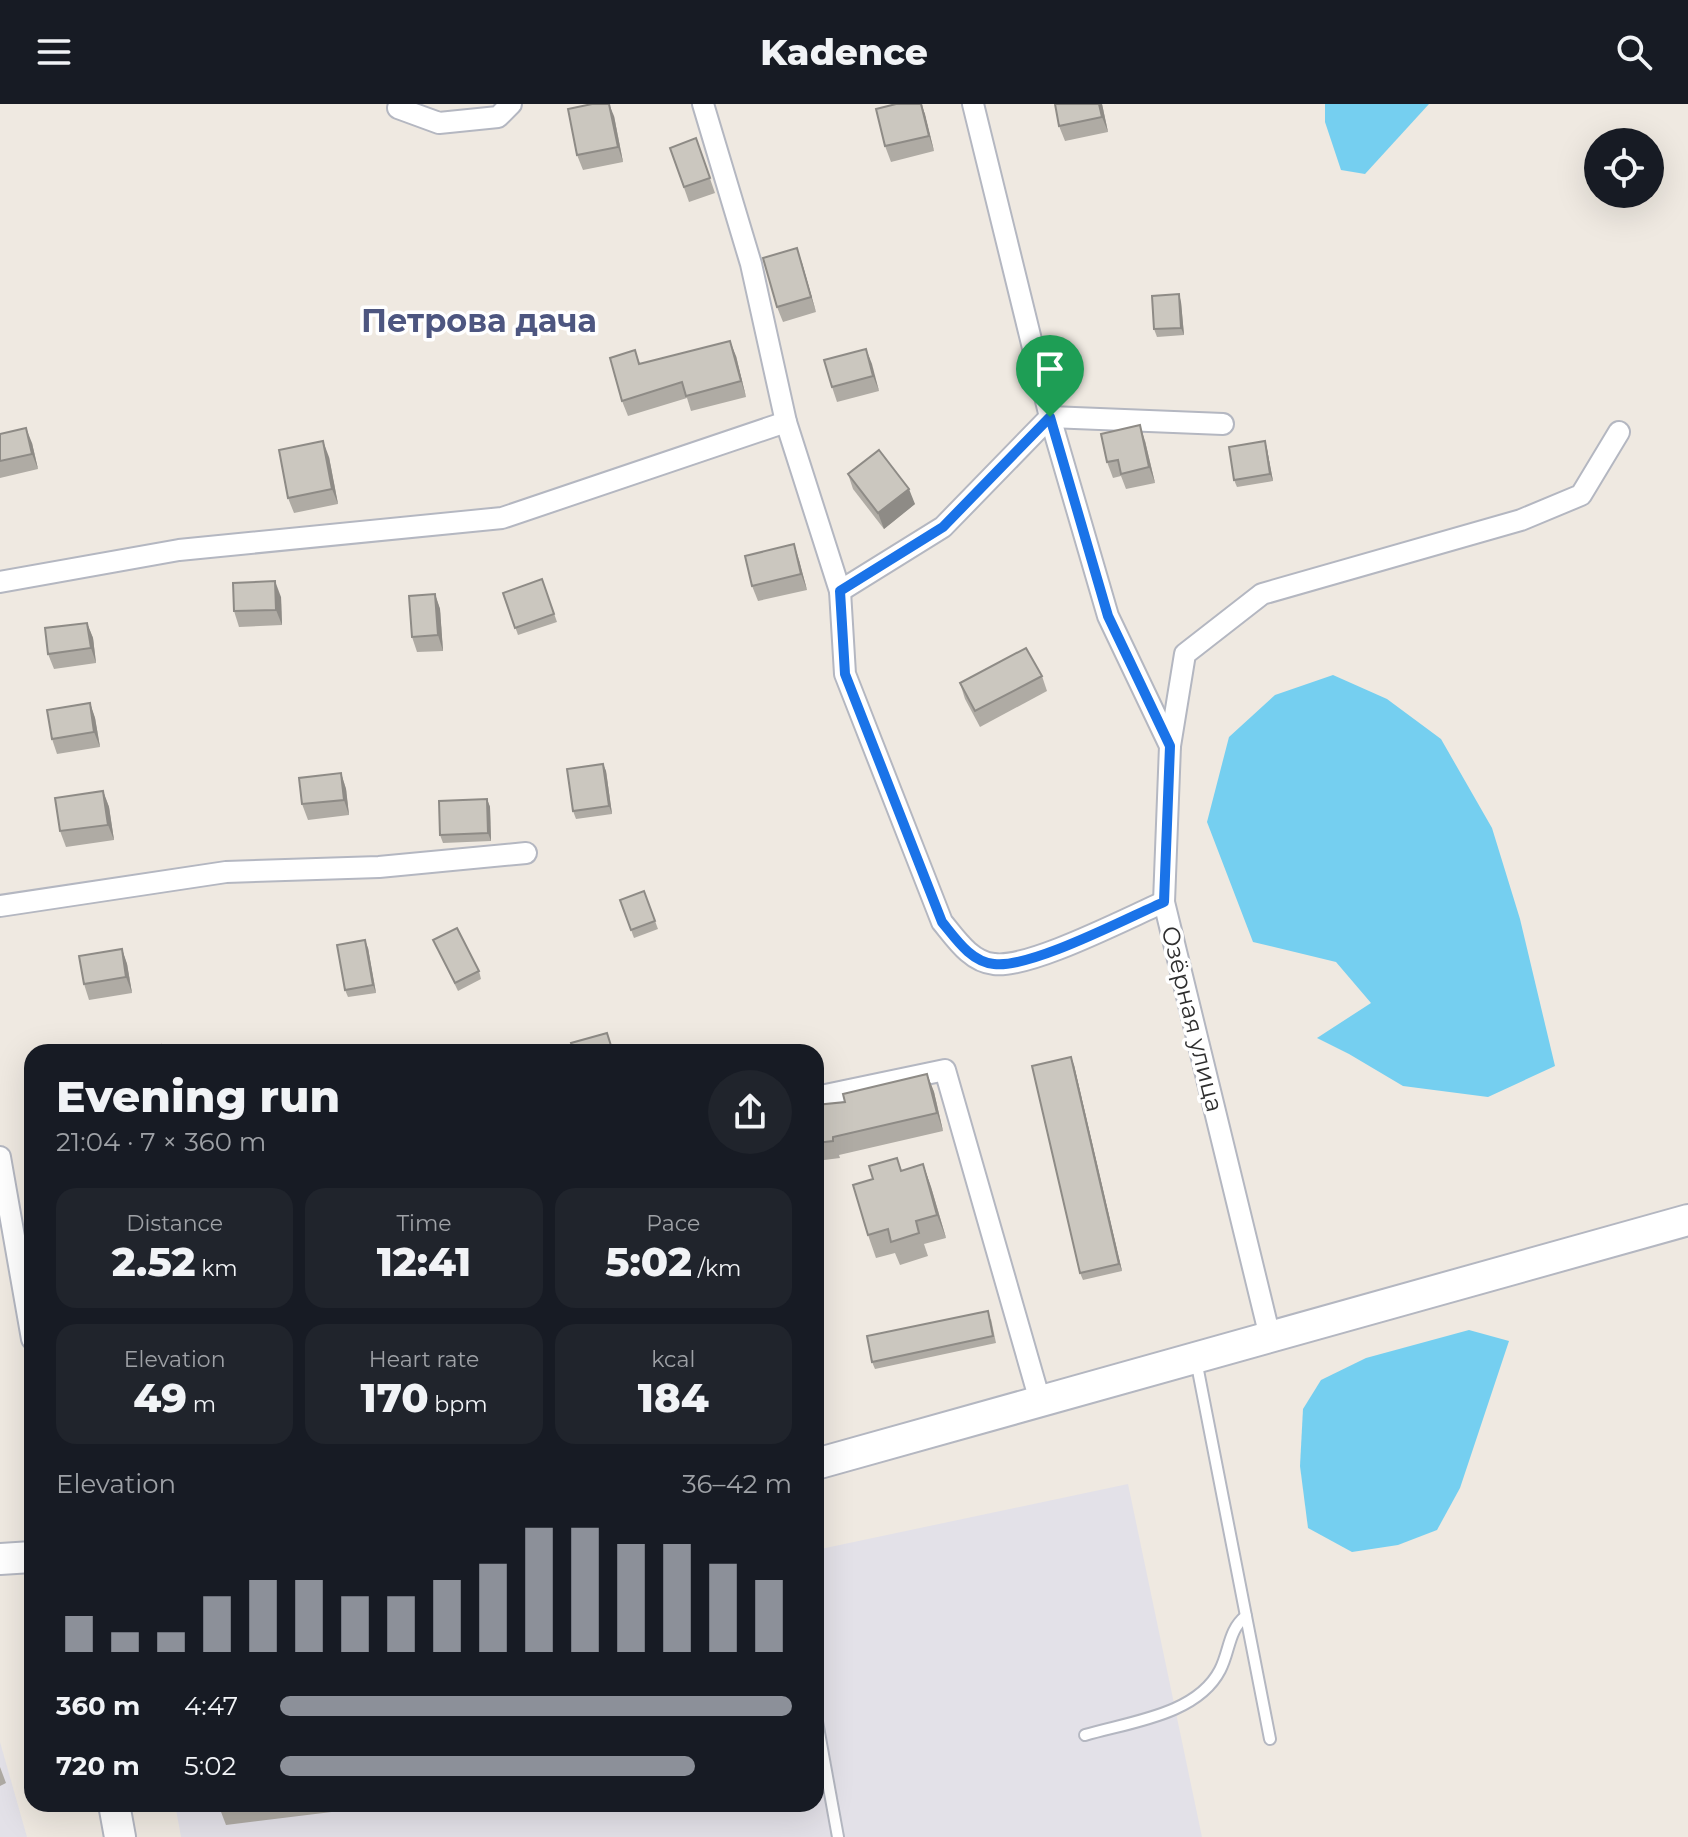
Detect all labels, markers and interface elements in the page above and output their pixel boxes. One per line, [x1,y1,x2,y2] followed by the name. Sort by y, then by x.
[32,30,76,74] icon: menu
[760,30,928,74] text: Kadence
[1612,30,1656,74] icon: search
[1584,128,1664,208] map controls
[1584,128,1664,208] button: locate
[361,301,597,340] district label: Петрова дача
[1016,335,1084,417] pin
[1028,347,1072,391] icon: arrive
[1155,923,1230,1115] street label: Озёрная улица
[56,1069,340,1123] text: Evening run
[708,1070,792,1154] button: share
[56,1126,266,1158] text: 21:04 · 7 × 360 m
[126,1210,223,1237] text: Distance
[396,1210,452,1237] text: Time
[646,1210,700,1237] text: Pace
[112,1237,195,1286] text: 2.52
[377,1237,471,1286] text: 12:41
[605,1237,692,1286] text: 5:02
[195,1255,238,1282] text: km
[692,1255,741,1282] text: /km
[124,1346,226,1373] text: Elevation
[369,1346,479,1373] text: Heart rate
[651,1346,695,1373] text: kcal
[133,1373,187,1422] text: 49
[360,1373,429,1422] text: 170
[638,1373,709,1422] text: 184
[187,1391,216,1418] text: m
[429,1391,488,1418] text: bpm
[56,1468,176,1500] text: Elevation
[682,1468,792,1500] text: 36–42 m
[56,1690,140,1722] text: 360 m
[184,1690,238,1722] text: 4:47
[56,1750,140,1782] text: 720 m
[184,1750,236,1782] text: 5:02

